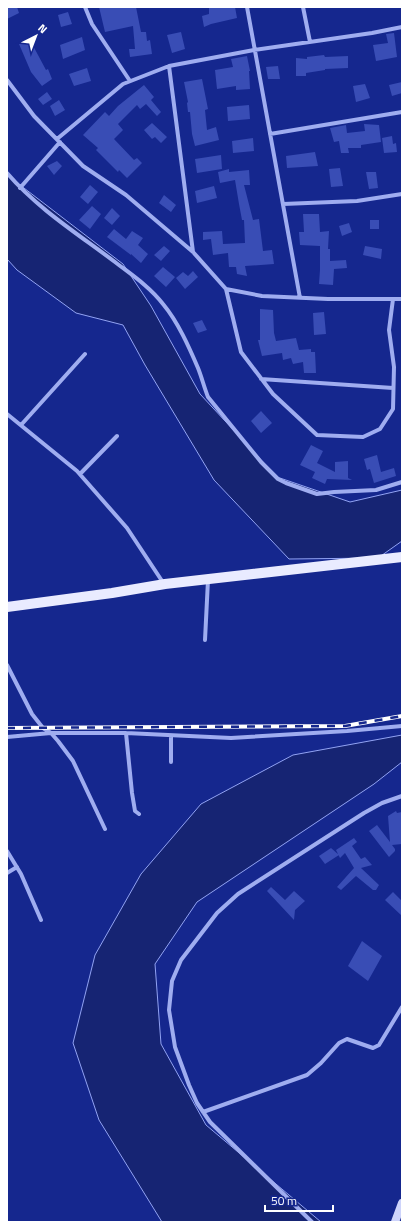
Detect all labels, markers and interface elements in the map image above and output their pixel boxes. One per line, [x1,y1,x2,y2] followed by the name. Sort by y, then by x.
[16,16,56,56] north arrow
[35,20,51,37] text: N
[265,1187,333,1213] scale bar
[271,1191,297,1210] text: 50 m

